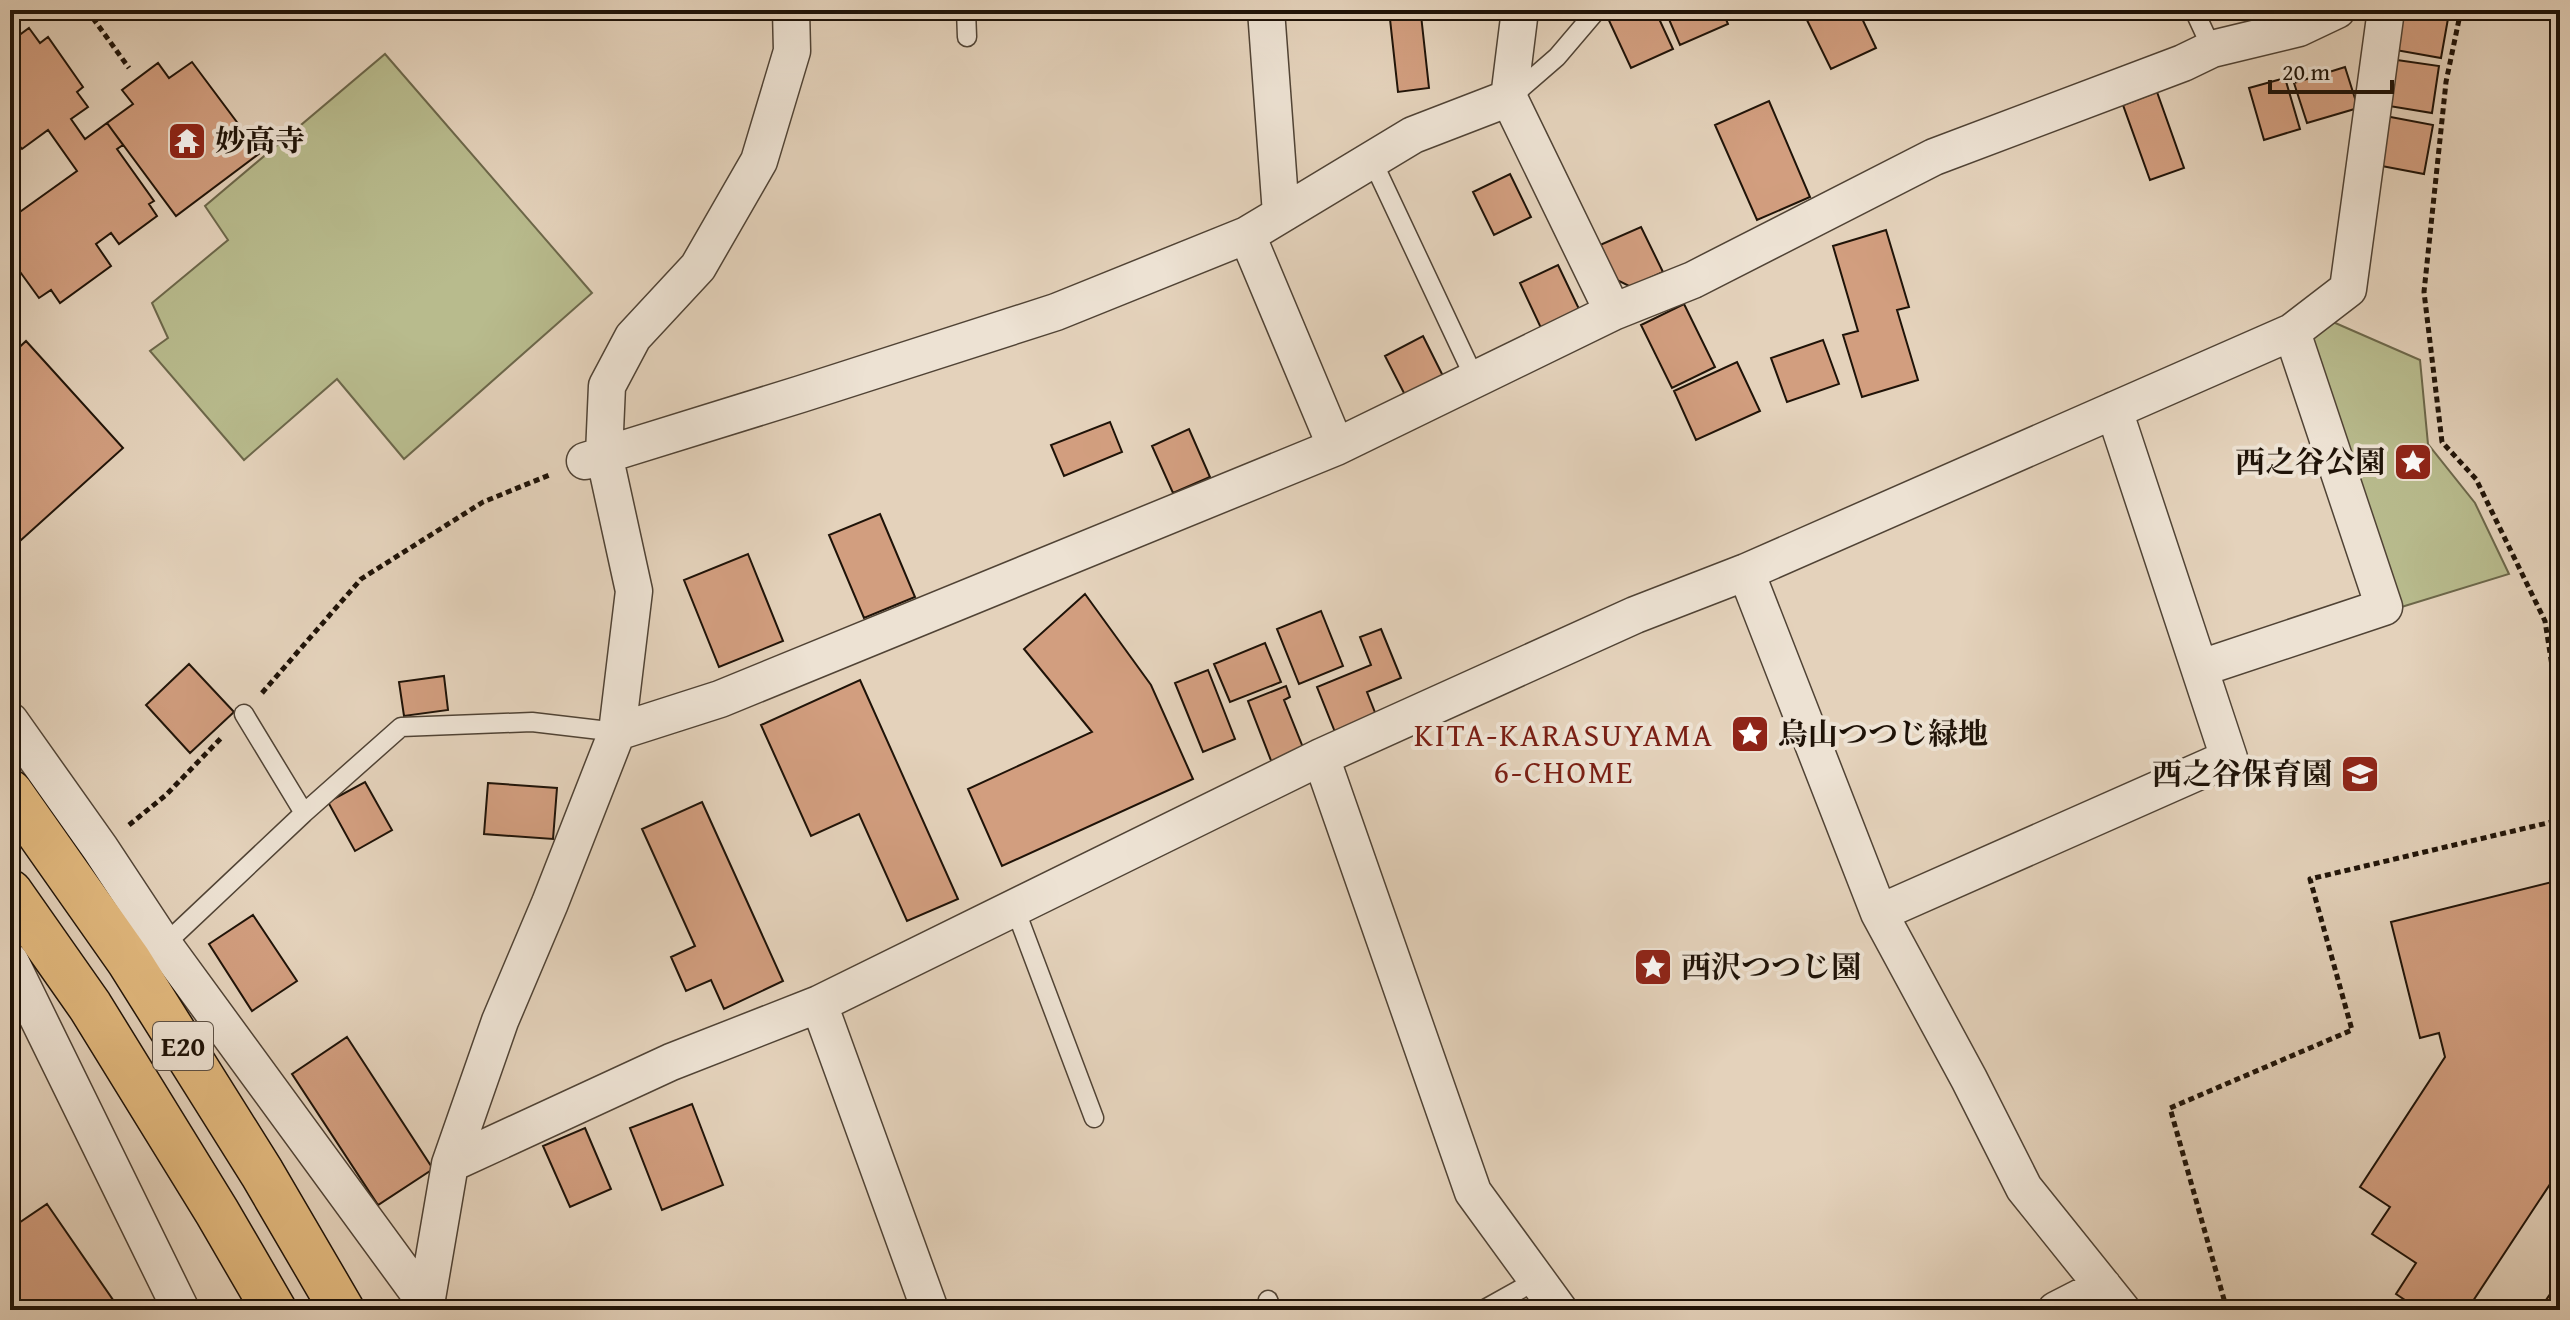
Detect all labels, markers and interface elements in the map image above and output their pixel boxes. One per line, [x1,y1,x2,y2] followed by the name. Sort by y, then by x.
[2270,44,2392,94] scale bar
[2282,54,2330,89] text: 20 m
[215,118,305,162] place label: 妙高寺
[166,120,208,162] temple icon: 妙高寺
[2235,439,2385,483] place label: 西之谷公園
[2392,441,2434,483] place icon: 西之谷公園
[1414,711,1714,795] district label: KITA-KARASUYAMA 6-CHOME
[1778,711,1988,755] place label: 烏山つつじ緑地
[1729,713,1771,755] place icon: 烏山つつじ緑地
[2152,751,2332,795] place label: 西之谷保育園
[2339,753,2381,795] school or university icon: 西之谷保育園
[1681,944,1861,988] place label: 西沢つつじ園
[1632,946,1674,988] place icon: 西沢つつじ園
[153,1022,213,1070] road number: E20

